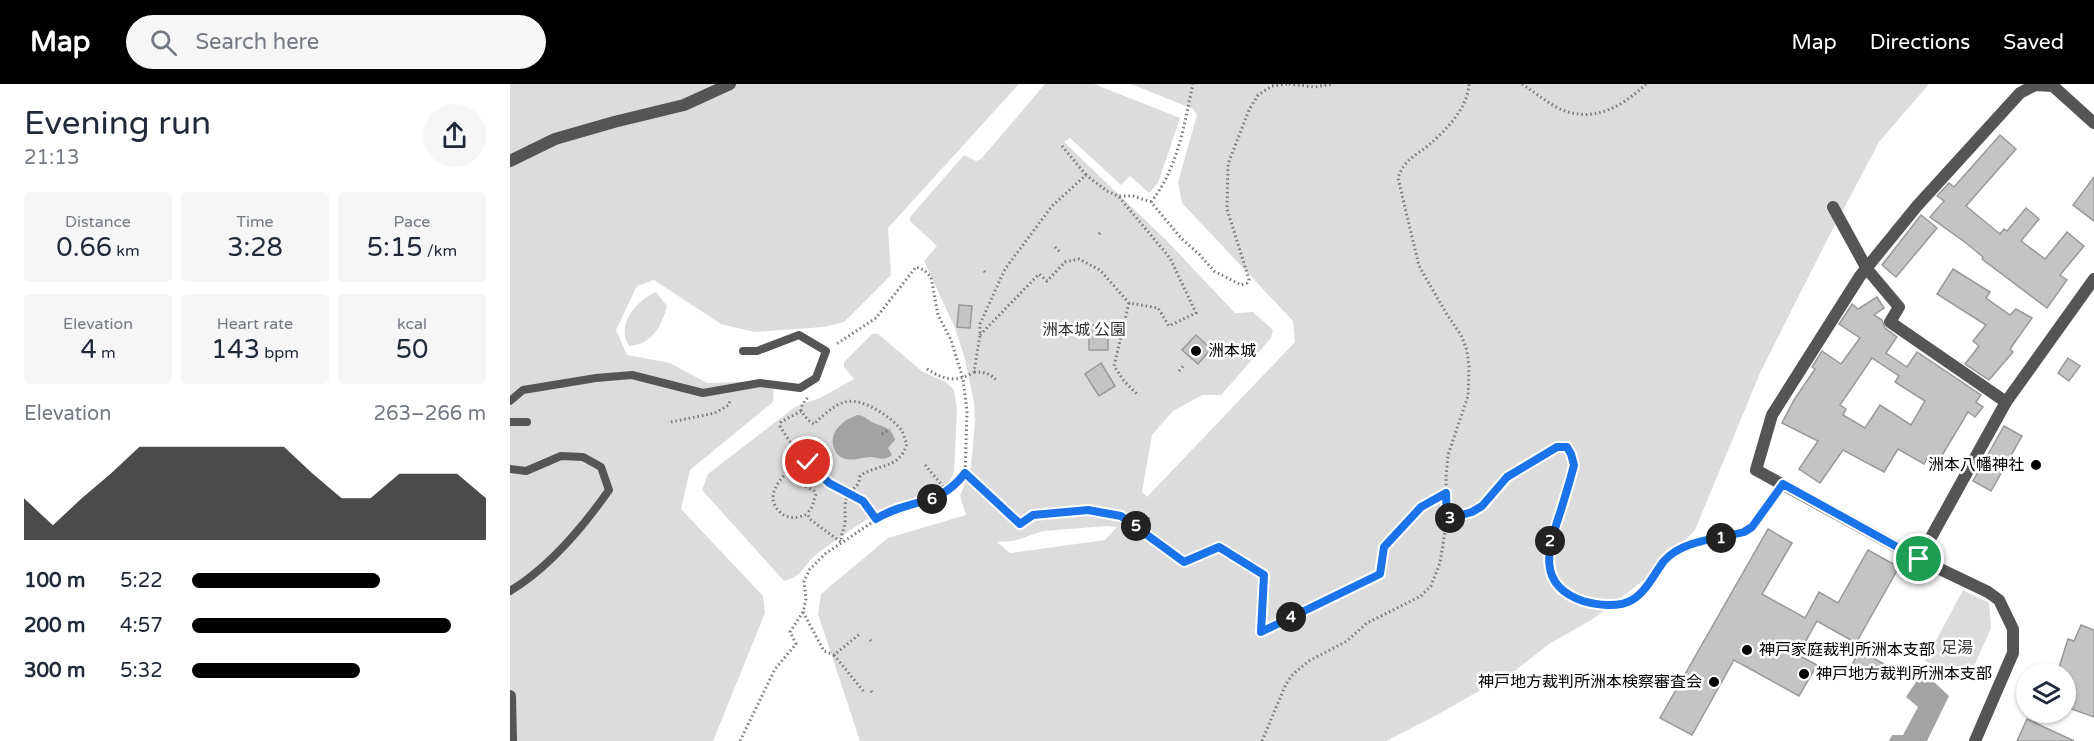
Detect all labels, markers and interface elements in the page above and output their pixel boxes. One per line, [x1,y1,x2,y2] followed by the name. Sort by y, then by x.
[126,15,546,69] search box
[30,25,90,59] text: Map
[147,26,180,59] icon: search
[195,29,319,55] text: Search here
[1791,30,1837,55] text: Map
[1870,30,1970,55] text: Directions
[2003,30,2064,55] text: Saved
[24,104,211,143] text: Evening run
[423,104,486,167] button: share
[24,146,79,170] text: 21:13
[65,212,131,232] text: Distance
[236,212,274,232] text: Time
[394,212,430,232] text: Pace
[56,232,112,263] text: 0.66
[227,232,283,263] text: 3:28
[367,232,423,263] text: 5:15
[112,241,140,261] text: km
[423,241,457,261] text: /km
[63,314,133,334] text: Elevation
[217,314,293,334] text: Heart rate
[397,314,427,334] text: kcal
[1042,320,1126,340] park label: 洲本城 公園
[80,334,97,365] text: 4
[211,334,260,365] text: 143
[396,334,428,365] text: 50
[1208,341,1256,361] place label: 洲本城
[97,343,116,363] text: m
[260,343,299,363] text: bpm
[1189,344,1203,358] marker: 洲本城
[24,402,111,426] text: Elevation
[373,402,486,426] text: 263–266 m
[782,436,833,487] pin
[791,445,824,478] icon: check
[1928,455,2024,475] place label: 洲本八幡神社
[2029,458,2043,472] marker: 洲本八幡神社
[917,484,947,514] pin: 6
[927,489,937,509] text: 6
[1435,503,1465,533] pin: 3
[1445,508,1455,528] text: 3
[1121,511,1151,541] pin: 5
[1131,516,1141,536] text: 5
[1706,523,1736,553] pin: 1
[1535,526,1565,556] pin: 2
[1716,528,1726,548] text: 1
[1545,531,1555,551] text: 2
[1893,533,1944,584] pin
[1902,542,1935,575] icon: arrive
[24,569,85,593] text: 100 m
[120,569,163,593] text: 5:22
[1276,602,1306,632] pin: 4
[1286,607,1296,627] text: 4
[24,614,85,638] text: 200 m
[120,614,163,638] text: 4:57
[1941,638,1973,658] park label: 足湯
[1759,640,1935,660] place label: 神戸家庭裁判所洲本支部
[1740,643,1754,657] marker: 神戸家庭裁判所洲本支部
[24,659,85,683] text: 300 m
[120,659,163,683] text: 5:32
[2016,663,2076,723] map controls
[2016,663,2076,723] button: layers
[1816,664,1992,684] place label: 神戸地方裁判所洲本支部
[1797,667,1811,681] marker: 神戸地方裁判所洲本支部
[1478,672,1702,692] place label: 神戸地方裁判所洲本検察審査会
[1707,675,1721,689] marker: 神戸地方裁判所洲本検察審査会

